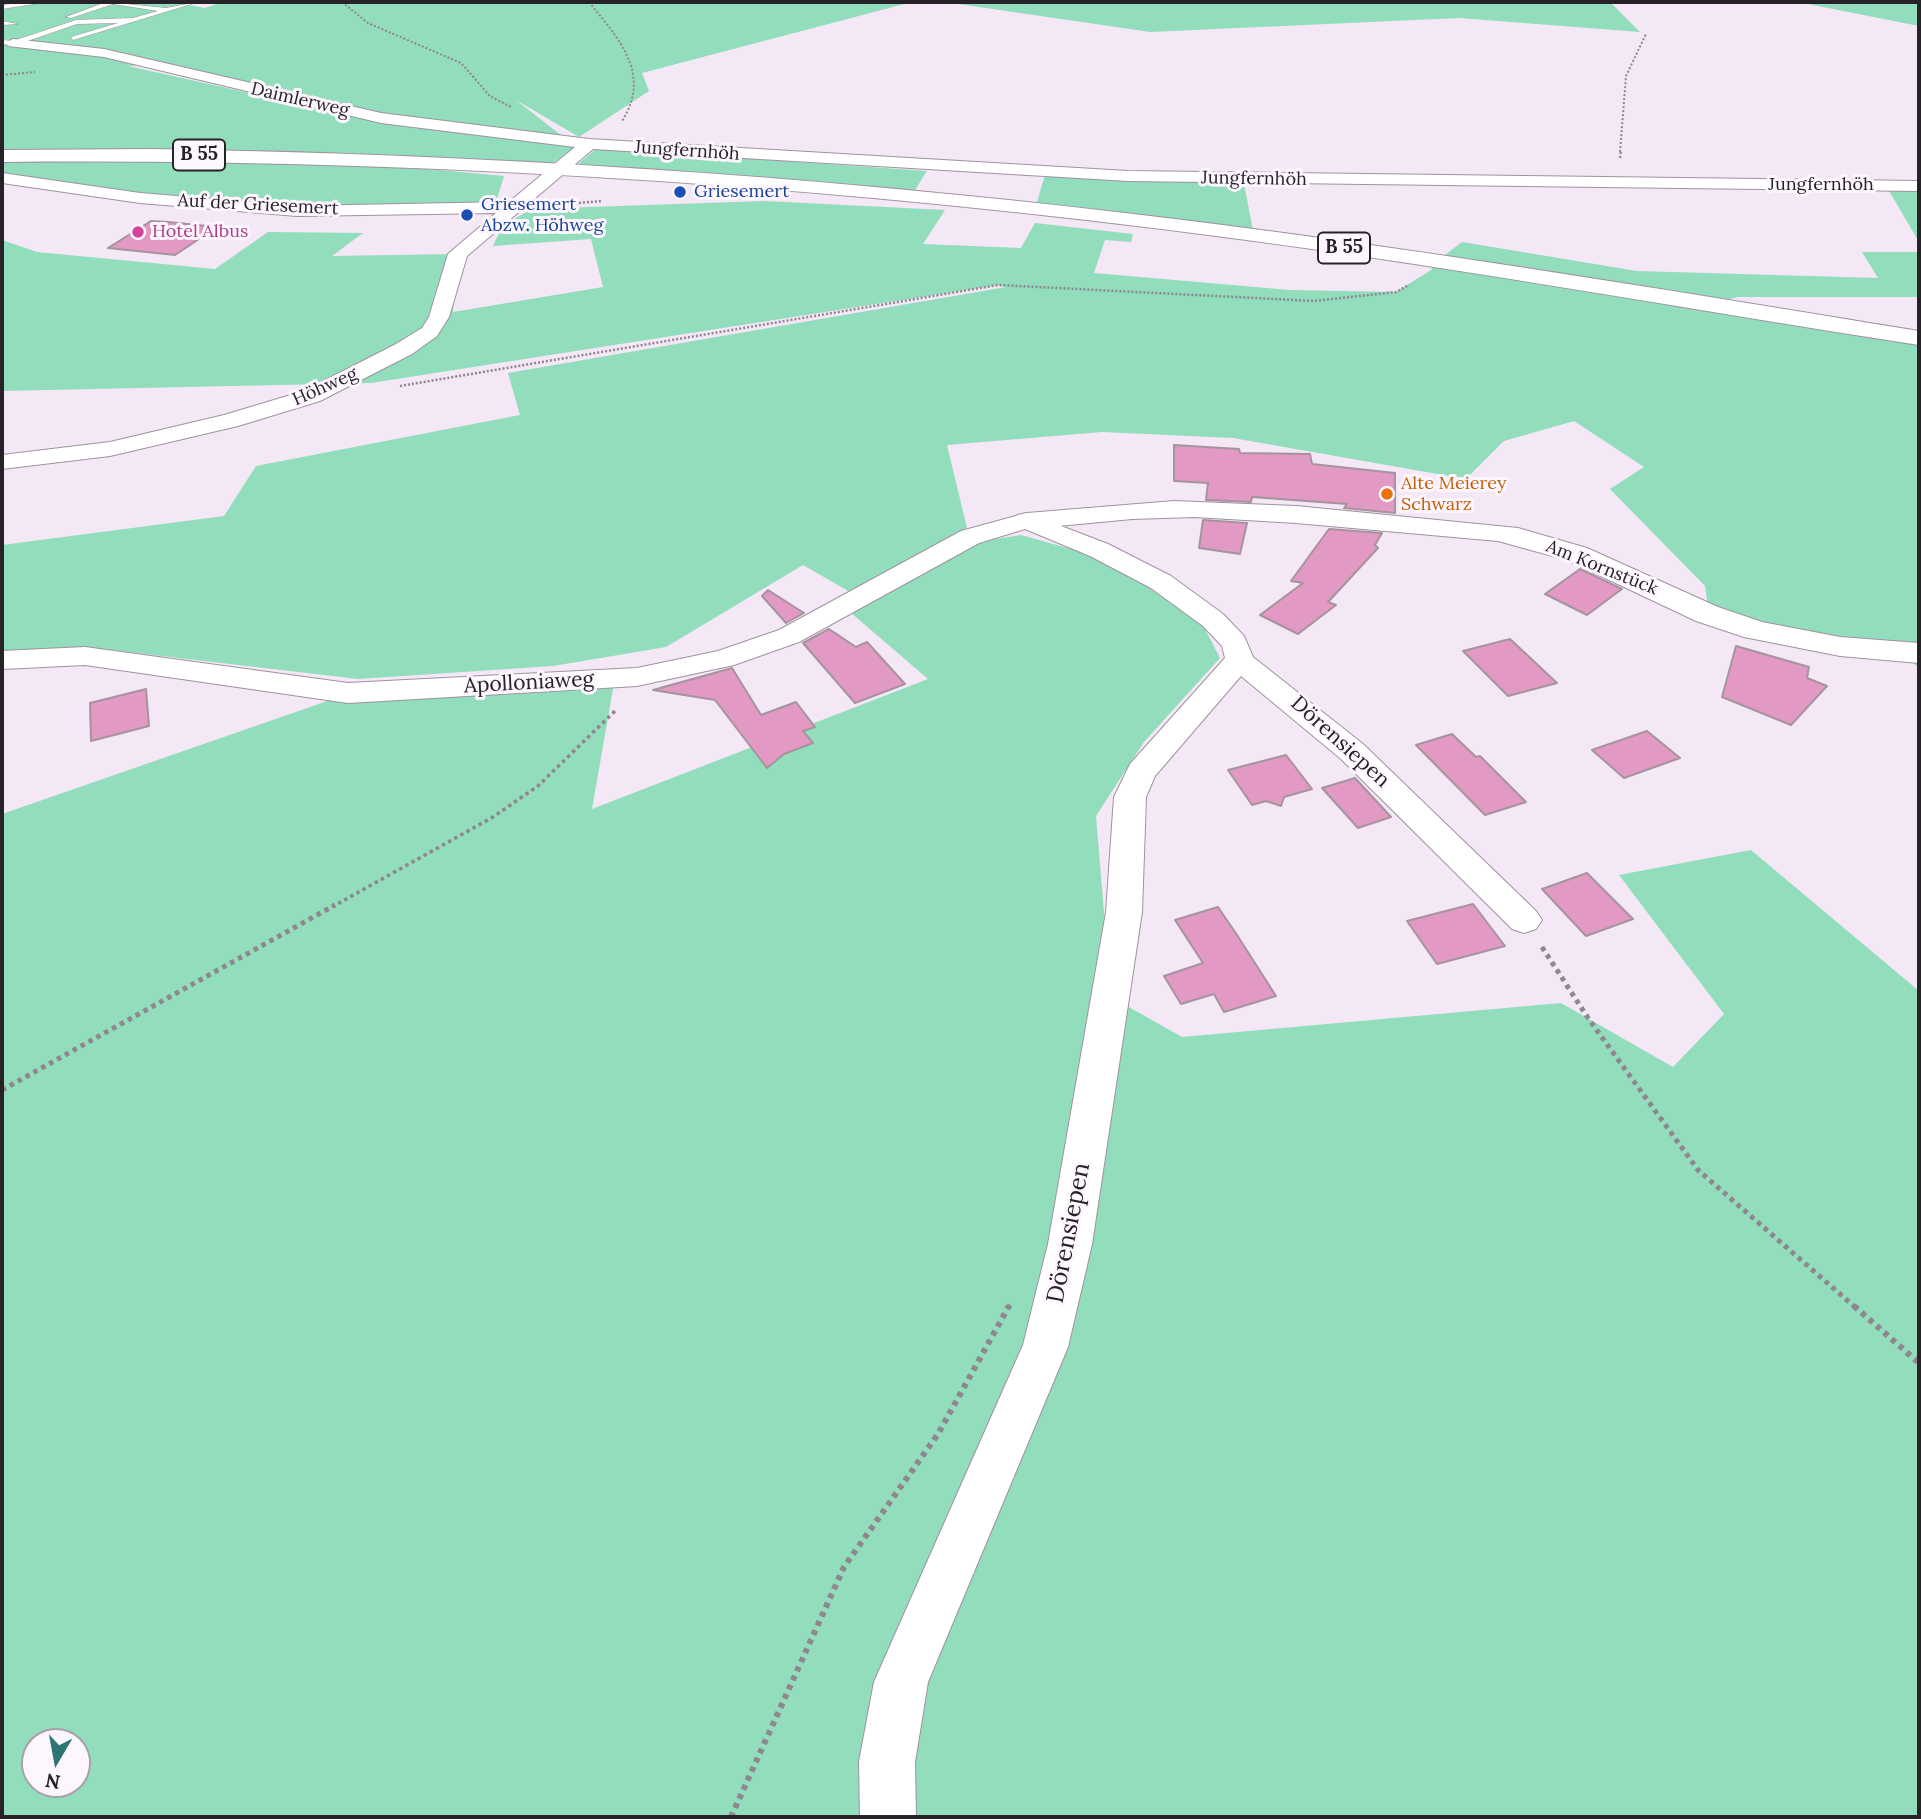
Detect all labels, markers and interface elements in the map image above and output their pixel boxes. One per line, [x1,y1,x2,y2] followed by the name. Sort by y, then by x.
[249,78,351,122] street label: Daimlerweg
[634,137,740,165] street label: Jungfernhöh
[173,140,225,170] road number: B 55
[1201,167,1307,191] street label: Jungfernhöh
[1768,174,1874,196] street label: Jungfernhöh
[694,181,789,203] place label: Griesemert
[672,184,688,200] marker: Griesemert
[177,190,339,220] street label: Auf der Griesemert
[481,194,603,236] place label: Griesemert Abzw. Höhweg
[459,207,475,223] marker: Griesemert Abzw. Höhweg
[152,221,248,243] place label: Hotel Albus
[130,224,146,240] marker: Hotel Albus
[1318,232,1370,264] road number: B 55
[289,363,361,411] street label: Höhweg
[1401,473,1506,516] place label: Alte Meierey Schwarz
[1379,486,1395,502] marker: Alte Meierey Schwarz
[1543,536,1661,600] street label: Am Kornstück
[463,667,595,699] street label: Apolloniaweg
[1285,691,1395,793] street label: Dörensiepen
[1041,1160,1097,1306] street label: Dörensiepen
[21,1728,91,1798] north arrow
[43,1769,62,1795] text: N

